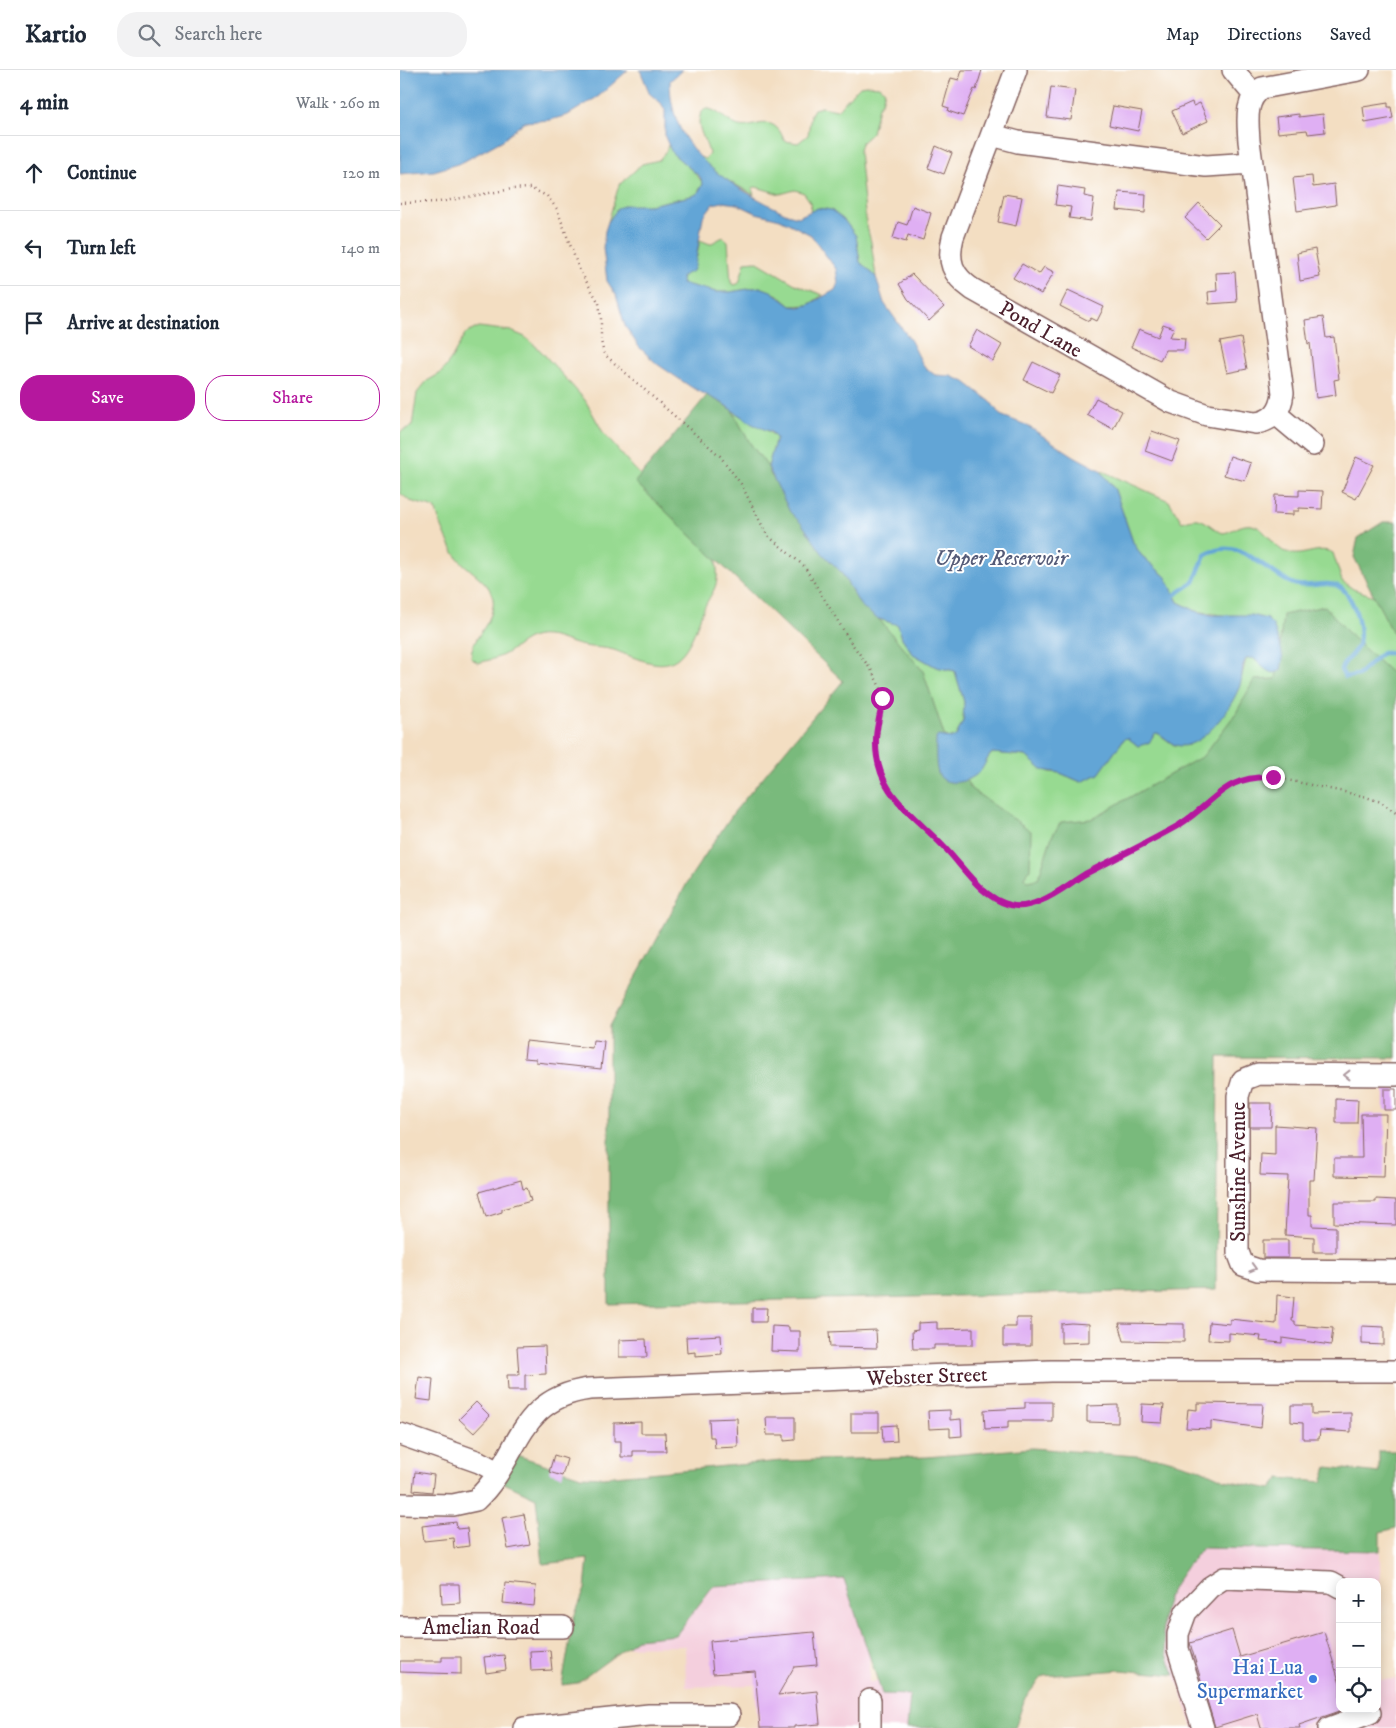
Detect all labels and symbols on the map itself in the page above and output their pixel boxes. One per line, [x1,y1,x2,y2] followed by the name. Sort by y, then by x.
[994,296,1087,364] street label: Pond Lane
[935,545,1070,572] water label: Upper Reservoir
[871,687,894,710] route start
[1262,766,1285,789] route end
[1343,1070,1351,1080] one-way arrow
[1226,1102,1252,1242] street label: Sunshine Avenue
[1248,1262,1257,1272] one-way arrow
[865,1362,988,1392] street label: Webster Street
[422,1615,540,1641] street label: Amelian Road
[1197,1655,1303,1705] place label: Hai Lua Supermarket
[1307,1673,1319,1685] marker: Hai Lua Supermarket

